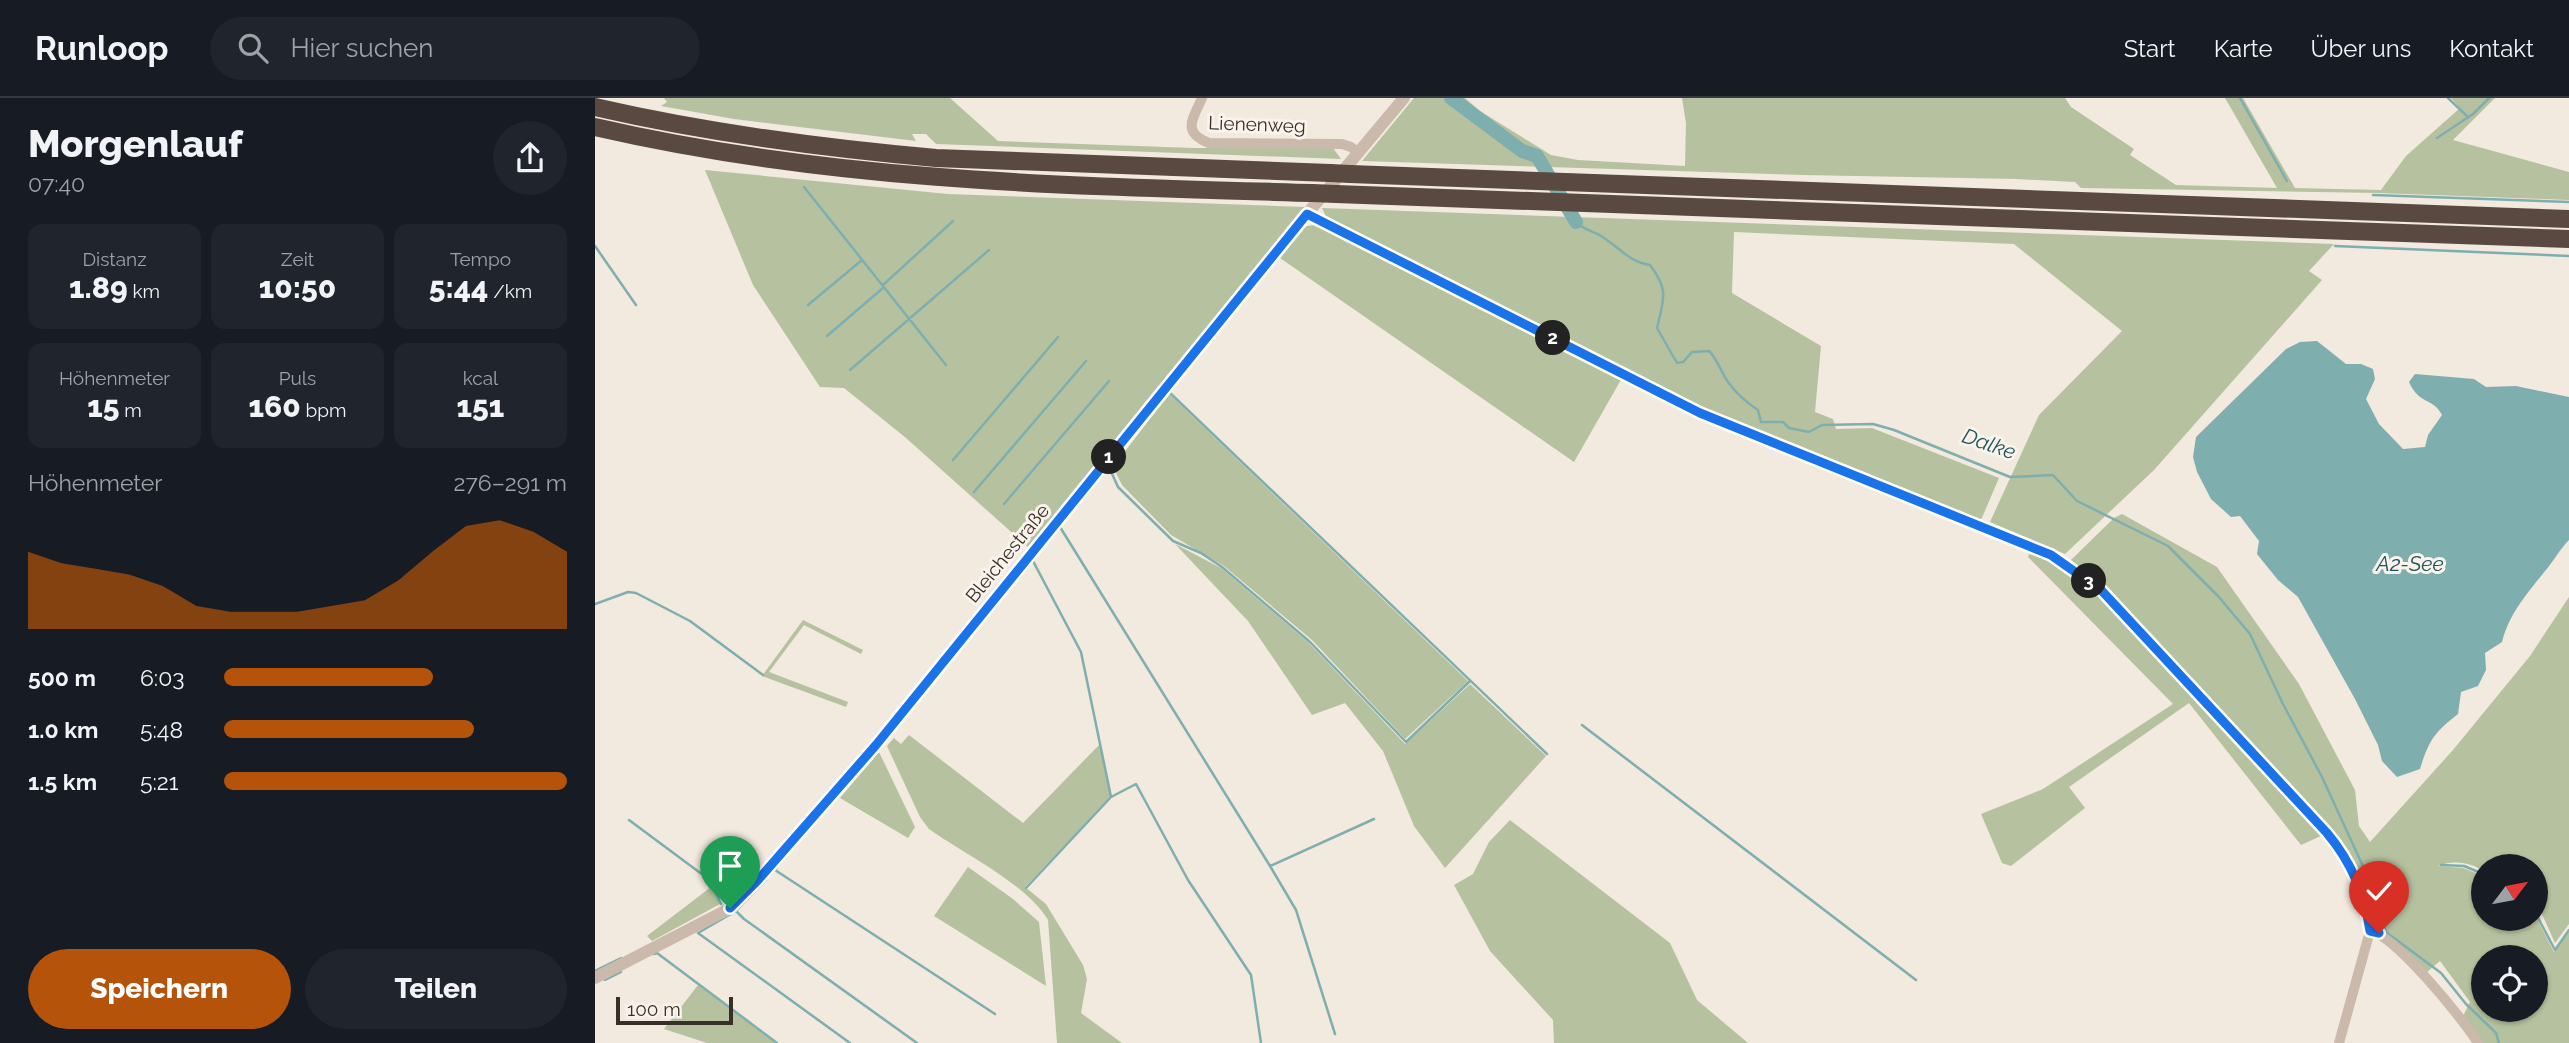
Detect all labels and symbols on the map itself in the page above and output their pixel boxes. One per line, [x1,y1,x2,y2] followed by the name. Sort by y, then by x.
[1208,111,1306,137] street label: Lienenweg
[1535,320,1571,356] pin: 2
[1959,423,2019,464] water label: Dalke
[1091,440,1127,474] pin: 1
[961,499,1053,607] street label: Bleichestraße
[2375,551,2444,576] water label: A2-See
[2071,564,2107,598] pin: 3
[700,836,760,908] pin
[2471,854,2548,931] north arrow
[2349,861,2409,933] pin
[616,994,733,1026] scale bar

